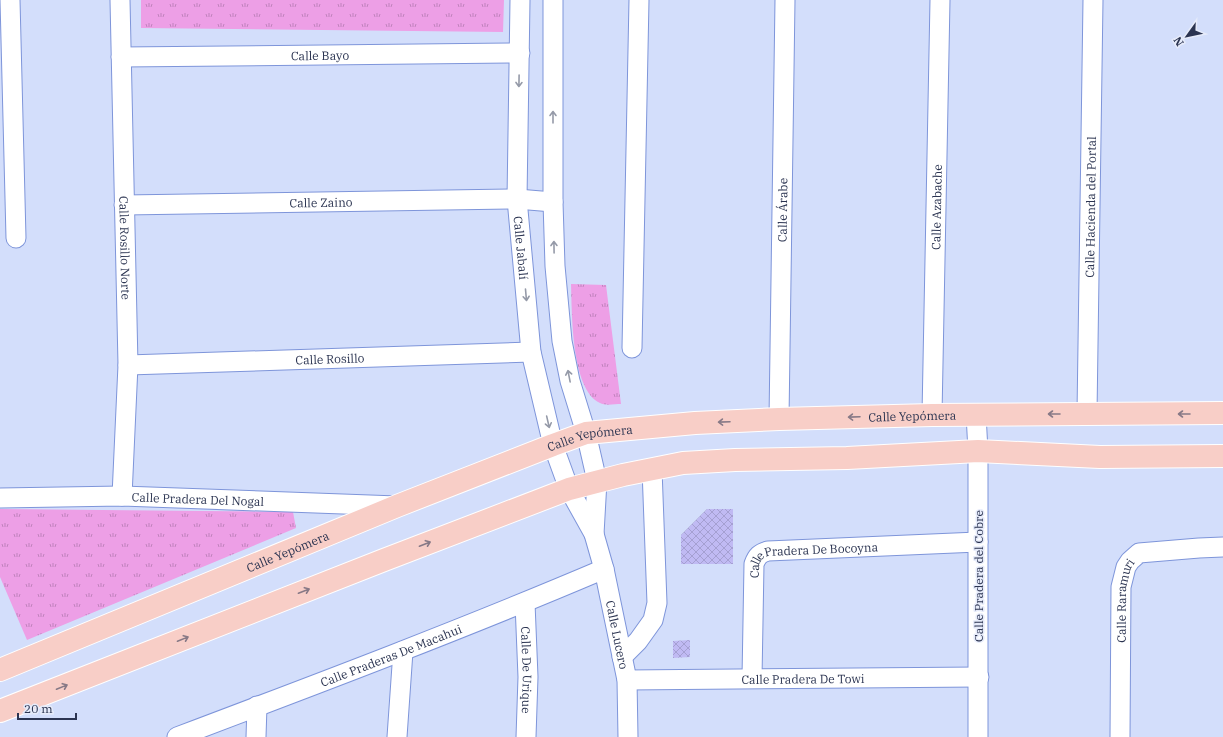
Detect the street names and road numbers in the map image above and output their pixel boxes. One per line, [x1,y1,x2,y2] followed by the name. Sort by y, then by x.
[291,47,349,63] street label: Calle Bayo
[1081,136,1099,278] street label: Calle Hacienda del Portal
[928,164,944,250] street label: Calle Azabache
[774,178,790,242] street label: Calle Árabe
[289,194,353,210] street label: Calle Zaino
[117,196,134,300] street label: Calle Rosillo Norte
[511,215,532,280] street label: Calle Jabalí
[295,350,365,367] street label: Calle Rosillo
[868,407,957,424] street label: Calle Yepómera
[545,421,634,454] street label: Calle Yepómera
[131,489,265,509] street label: Calle Pradera Del Nogal
[971,510,986,642] street label: Calle Pradera del Cobre
[244,527,331,575] street label: Calle Yepómera
[746,539,879,578] street label: Calle Pradera De Bocoyna
[1113,555,1137,643] street label: Calle Raramuri
[603,599,632,671] street label: Calle Lucero
[318,621,464,689] street label: Calle Praderas De Macahui
[518,626,536,714] street label: Calle De Urique
[741,670,865,687] street label: Calle Pradera De Towi

